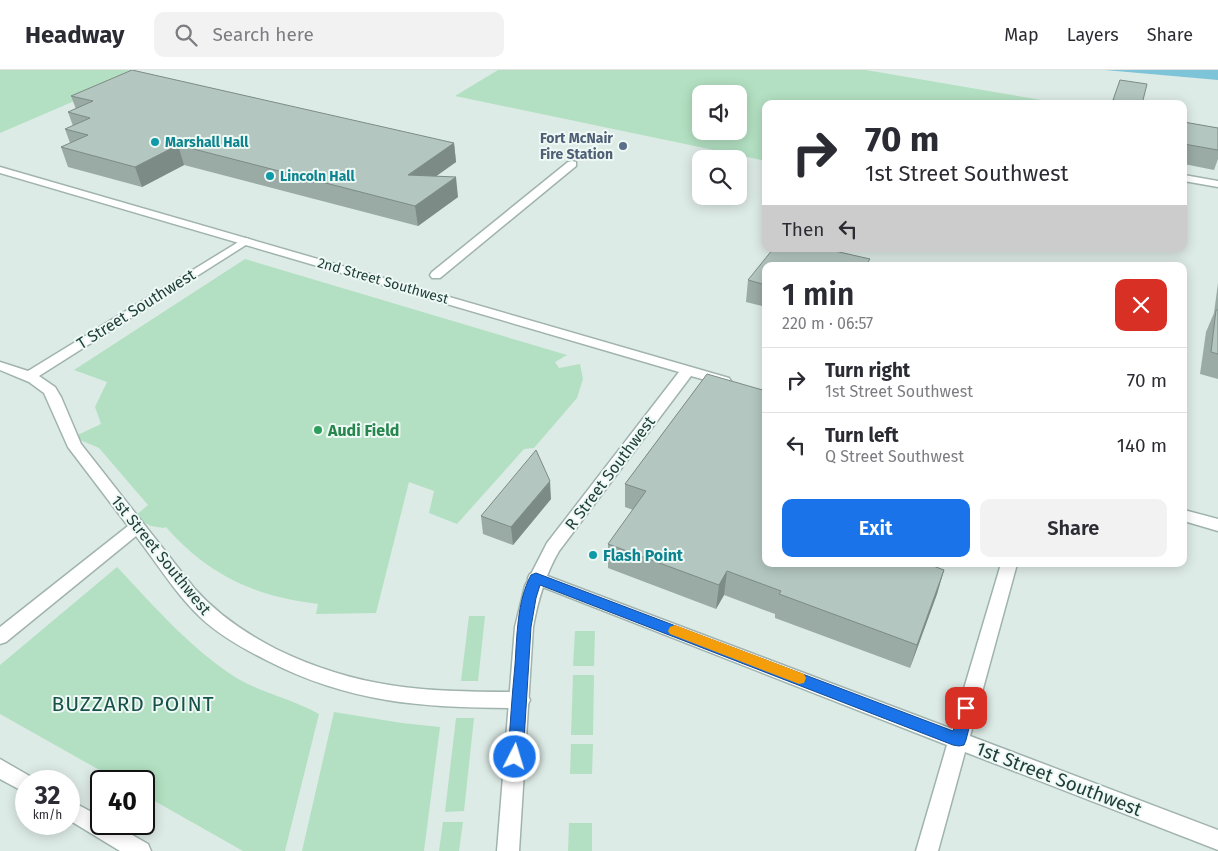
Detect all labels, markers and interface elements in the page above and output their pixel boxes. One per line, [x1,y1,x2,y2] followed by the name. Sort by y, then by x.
[154,12,504,57] search box
[25,21,124,49] text: Headway
[172,21,200,49] icon: search
[212,23,314,46] text: Search here
[1004,24,1039,46] text: Map
[1067,24,1119,46] text: Layers
[1147,24,1193,46] text: Share
[692,85,747,205] map controls
[692,85,747,140] button: sound
[865,118,939,160] text: 70 m
[782,120,847,185] icon: right
[540,130,613,163] place label: Fort McNair Fire Station
[165,134,249,151] place label: Marshall Hall
[149,136,161,148] marker: Marshall Hall
[617,140,629,152] marker: Fort McNair Fire Station
[692,150,747,205] button: search
[865,160,1069,187] text: 1st Street Southwest
[280,168,355,185] place label: Lincoln Hall
[264,170,276,182] marker: Lincoln Hall
[834,215,862,243] icon: left
[782,218,824,241] text: Then
[316,254,451,308] street label: 2nd Street Southwest
[73,265,199,353] street label: T Street Southwest
[782,277,854,313] text: 1 min
[1115,279,1167,331] button: close
[782,314,873,333] text: 220 m · 06:57
[825,359,910,382] text: Turn right
[782,366,810,394] icon: right
[1127,369,1167,392] text: 70 m
[825,382,973,401] text: 1st Street Southwest
[561,412,659,534] street label: R Street Southwest
[327,421,399,440] place label: Audi Field
[312,424,324,436] marker: Audi Field
[825,424,899,447] text: Turn left
[782,431,810,459] icon: left
[1117,434,1167,457] text: 140 m
[825,447,964,466] text: Q Street Southwest
[107,491,215,619] street label: 1st Street Southwest
[782,499,970,557] button: Exit
[980,499,1167,557] button: Share
[603,546,684,565] place label: Flash Point
[587,549,599,561] marker: Flash Point
[945,687,987,729] pin
[51,691,215,717] district label: BUZZARD POINT
[952,694,980,722] icon: arrive
[488,730,540,782] position arrow
[973,737,1145,821] street label: 1st Street Southwest
[90,770,155,835] speed limit sign: 40
[35,781,60,811] text: 32
[33,808,62,822] text: km/h

